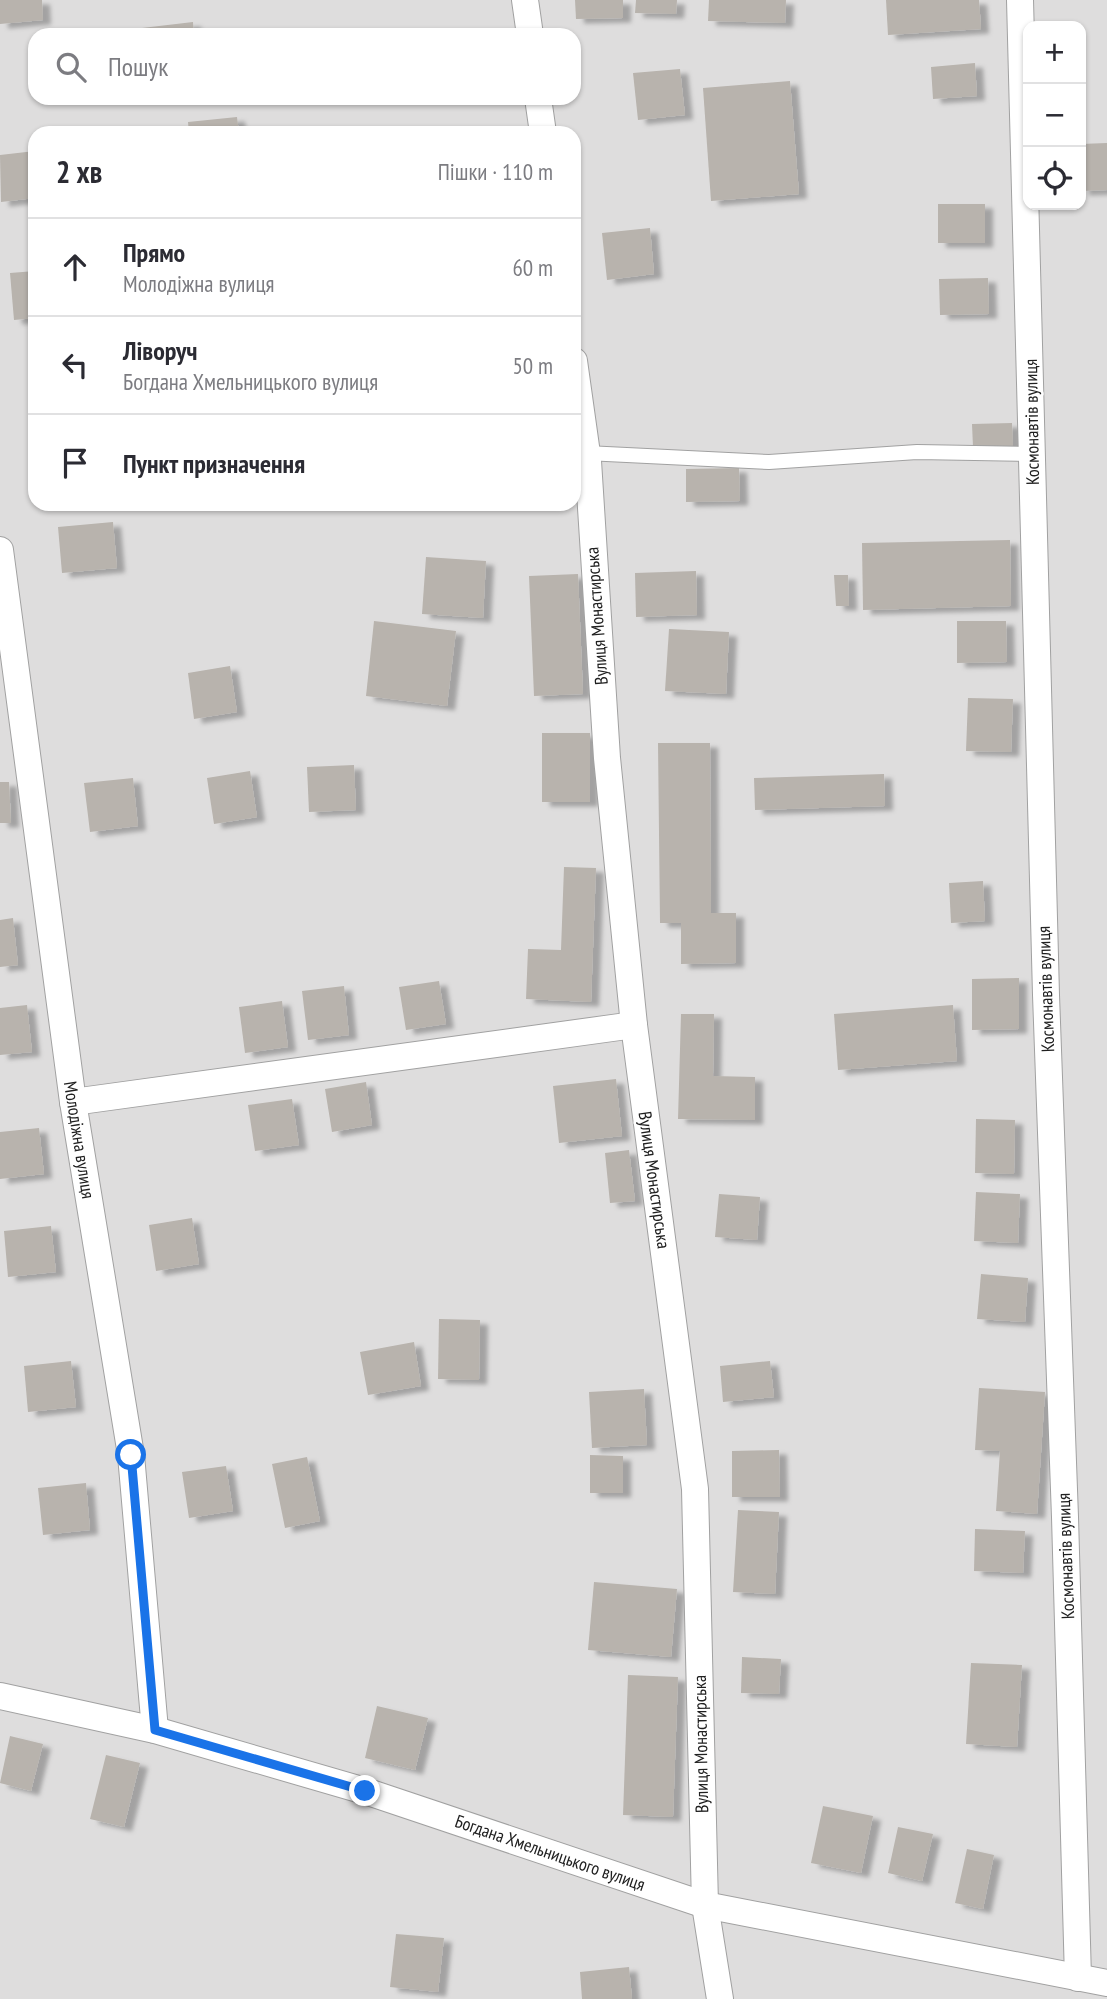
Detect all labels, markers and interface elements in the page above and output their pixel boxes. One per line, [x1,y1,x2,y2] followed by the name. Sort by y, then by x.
[1023,21,1086,210] map controls
[1023,21,1086,84] button: +
[28,28,581,105] search box
[52,48,90,86] icon: search
[108,50,168,83] text: Пошук
[1023,84,1086,147] button: −
[1023,147,1086,210] button: locate
[56,152,102,191] text: 2 хв
[438,157,553,186] text: Пішки · 110 m
[123,236,185,269] text: Прямо
[56,248,94,286] icon: ahead
[512,253,553,282] text: 60 m
[123,269,275,298] text: Молодіжна вулиця
[123,334,197,367] text: Ліворуч
[56,346,94,384] icon: left
[512,351,553,380] text: 50 m
[1019,359,1044,485] street label: Космонавтів вулиця
[123,367,378,396] text: Богдана Хмельницького вулиця
[56,444,94,482] icon: arrive
[123,447,305,480] text: Пункт призначення
[580,546,613,686] street label: Вулиця Монастирська
[1032,925,1059,1053] street label: Космонавтів вулиця
[59,1080,100,1200] street label: Молодіжна вулиця
[633,1110,676,1250] street label: Вулиця Монастирська
[115,1439,146,1470] route start
[1052,1492,1079,1620] street label: Космонавтів вулиця
[688,1675,713,1813] street label: Вулиця Монастирська
[349,1775,380,1806] route end
[452,1809,648,1896] street label: Богдана Хмельницького вулиця

